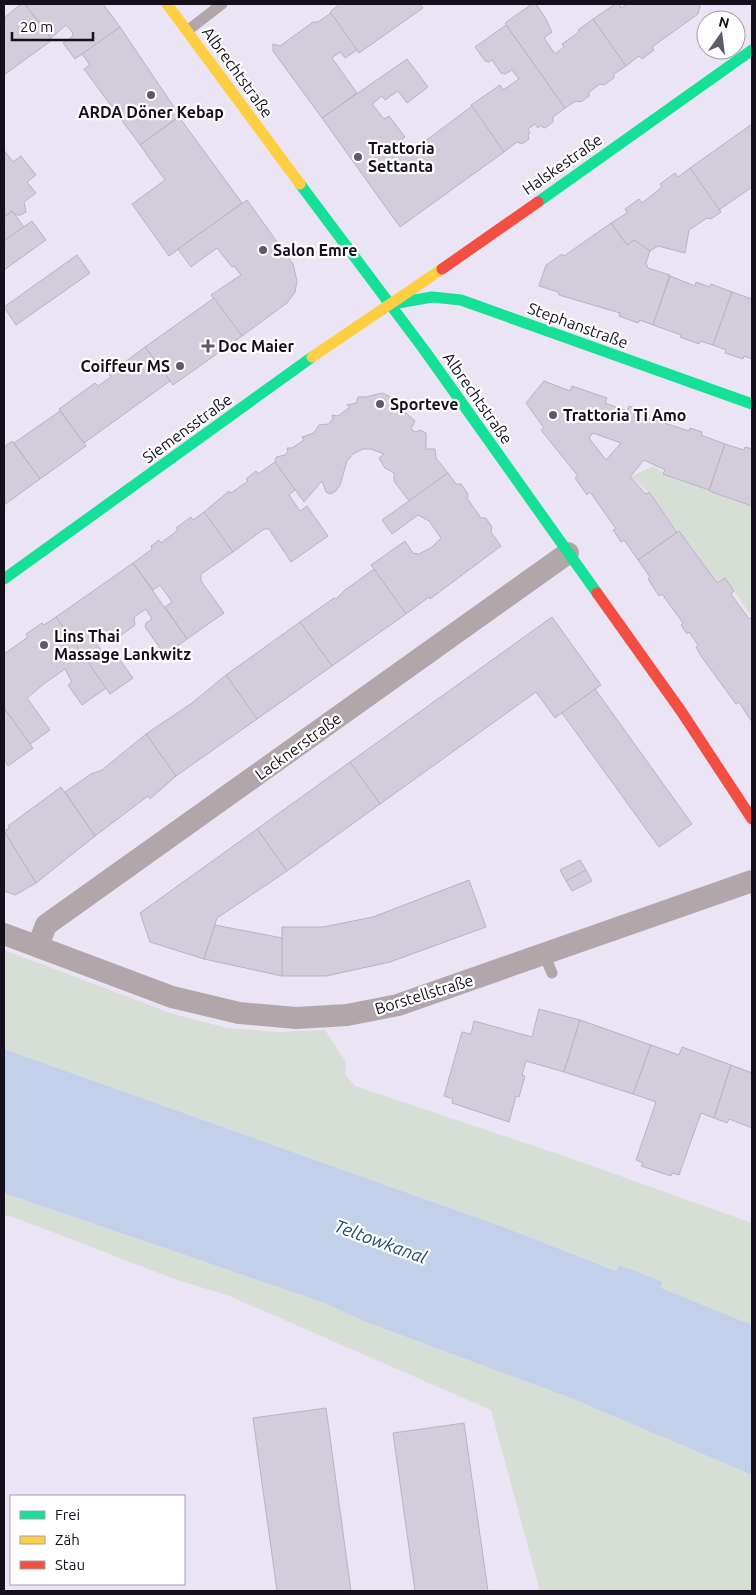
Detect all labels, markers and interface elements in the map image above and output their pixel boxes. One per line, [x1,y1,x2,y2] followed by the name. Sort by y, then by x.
[12,10,94,42] scale bar
[696,10,746,60] north arrow
[717,13,731,31] text: N
[20,18,53,35] text: 20 m
[199,23,277,121] street label: Albrechtstraße
[145,89,157,101] marker: ARDA Döner Kebap
[78,103,224,121] place label: ARDA Döner Kebap
[519,130,605,198] street label: Halskestraße
[368,139,435,175] place label: Trattoria Settanta
[352,151,364,163] marker: Trattoria Settanta
[273,241,358,259] place label: Salon Emre
[257,244,269,256] marker: Salon Emre
[525,299,631,351] street label: Stephanstraße
[218,337,295,355] place label: Doc Maier
[202,340,214,352] marker: Doc Maier
[440,349,516,447] street label: Albrechtstraße
[80,357,170,375] place label: Coiffeur MS
[174,360,186,372] marker: Coiffeur MS
[139,390,235,466] street label: Siemensstraße
[390,395,458,413] place label: Sporteve
[374,398,386,410] marker: Sporteve
[563,406,686,424] place label: Trattoria Ti Amo
[547,409,559,421] marker: Trattoria Ti Amo
[54,627,191,663] place label: Lins Thai Massage Lankwitz
[38,639,50,651] marker: Lins Thai Massage Lankwitz
[251,709,345,783] street label: Lacknerstraße
[373,970,475,1018] street label: Borstellstraße
[332,1215,430,1267] water label: Teltowkanal
[10,1495,185,1585] legend
[55,1506,80,1523] text: Frei
[55,1531,80,1548] text: Zäh
[55,1556,85,1573] text: Stau

